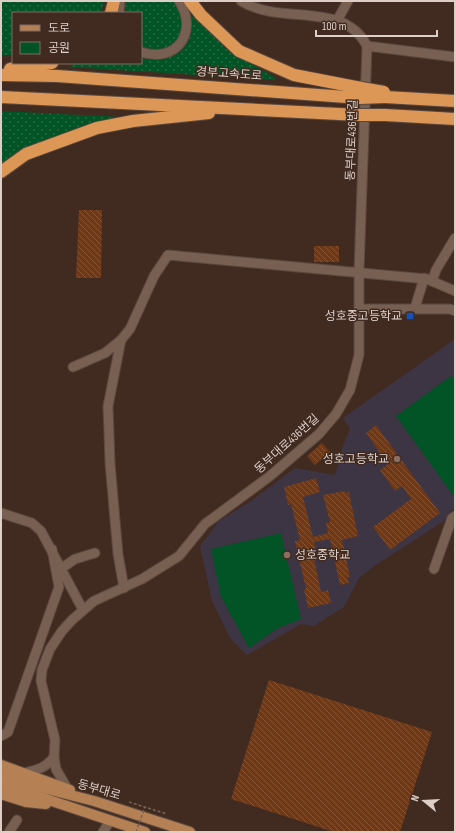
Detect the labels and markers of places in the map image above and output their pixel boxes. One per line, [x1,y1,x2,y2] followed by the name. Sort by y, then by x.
[325,309,402,324] place label: 성호중고등학교
[405,311,415,321] marker: 성호중고등학교
[323,452,389,467] place label: 성호고등학교
[392,454,402,464] marker: 성호고등학교
[295,548,350,563] place label: 성호중학교
[282,550,292,560] marker: 성호중학교

